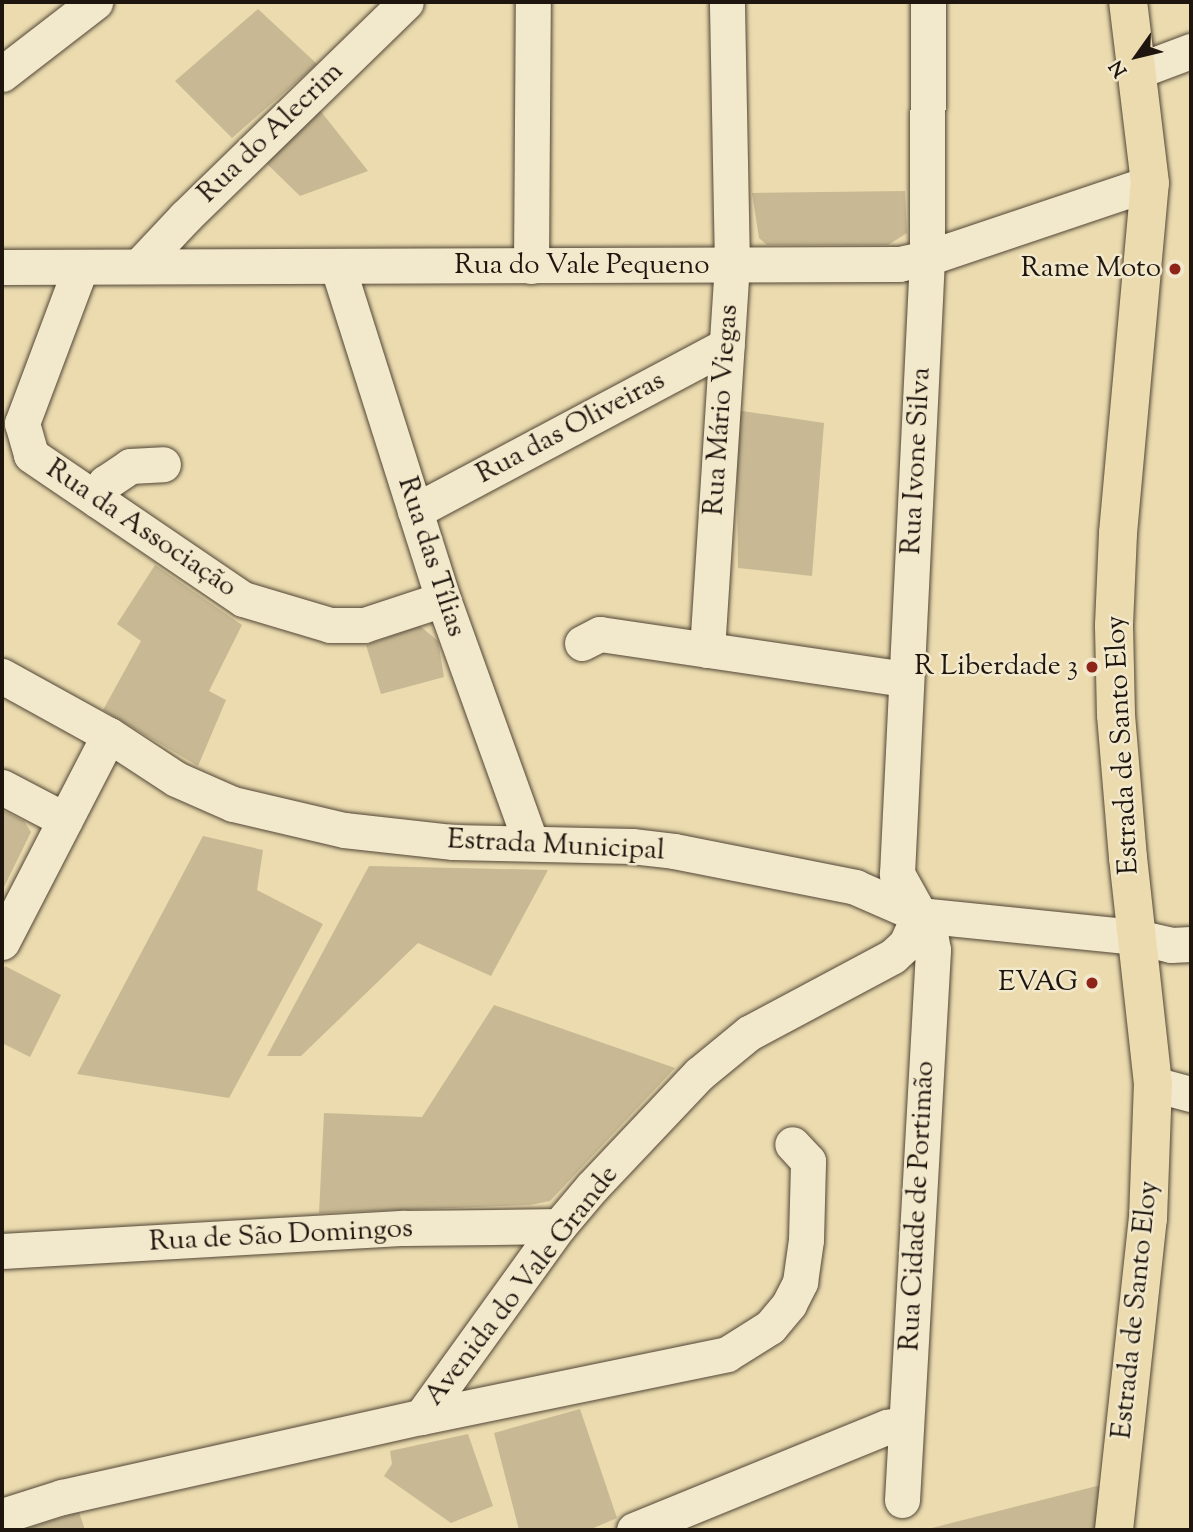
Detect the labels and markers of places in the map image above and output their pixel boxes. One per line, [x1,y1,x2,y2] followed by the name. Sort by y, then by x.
[1021,252,1161,286] place label: Rame Moto
[1167,261,1183,277] marker: Rame Moto
[914,650,1078,684] place label: R Liberdade 3
[1084,659,1100,675] marker: R Liberdade 3
[998,966,1078,1000] place label: EVAG
[1084,975,1100,991] marker: EVAG

